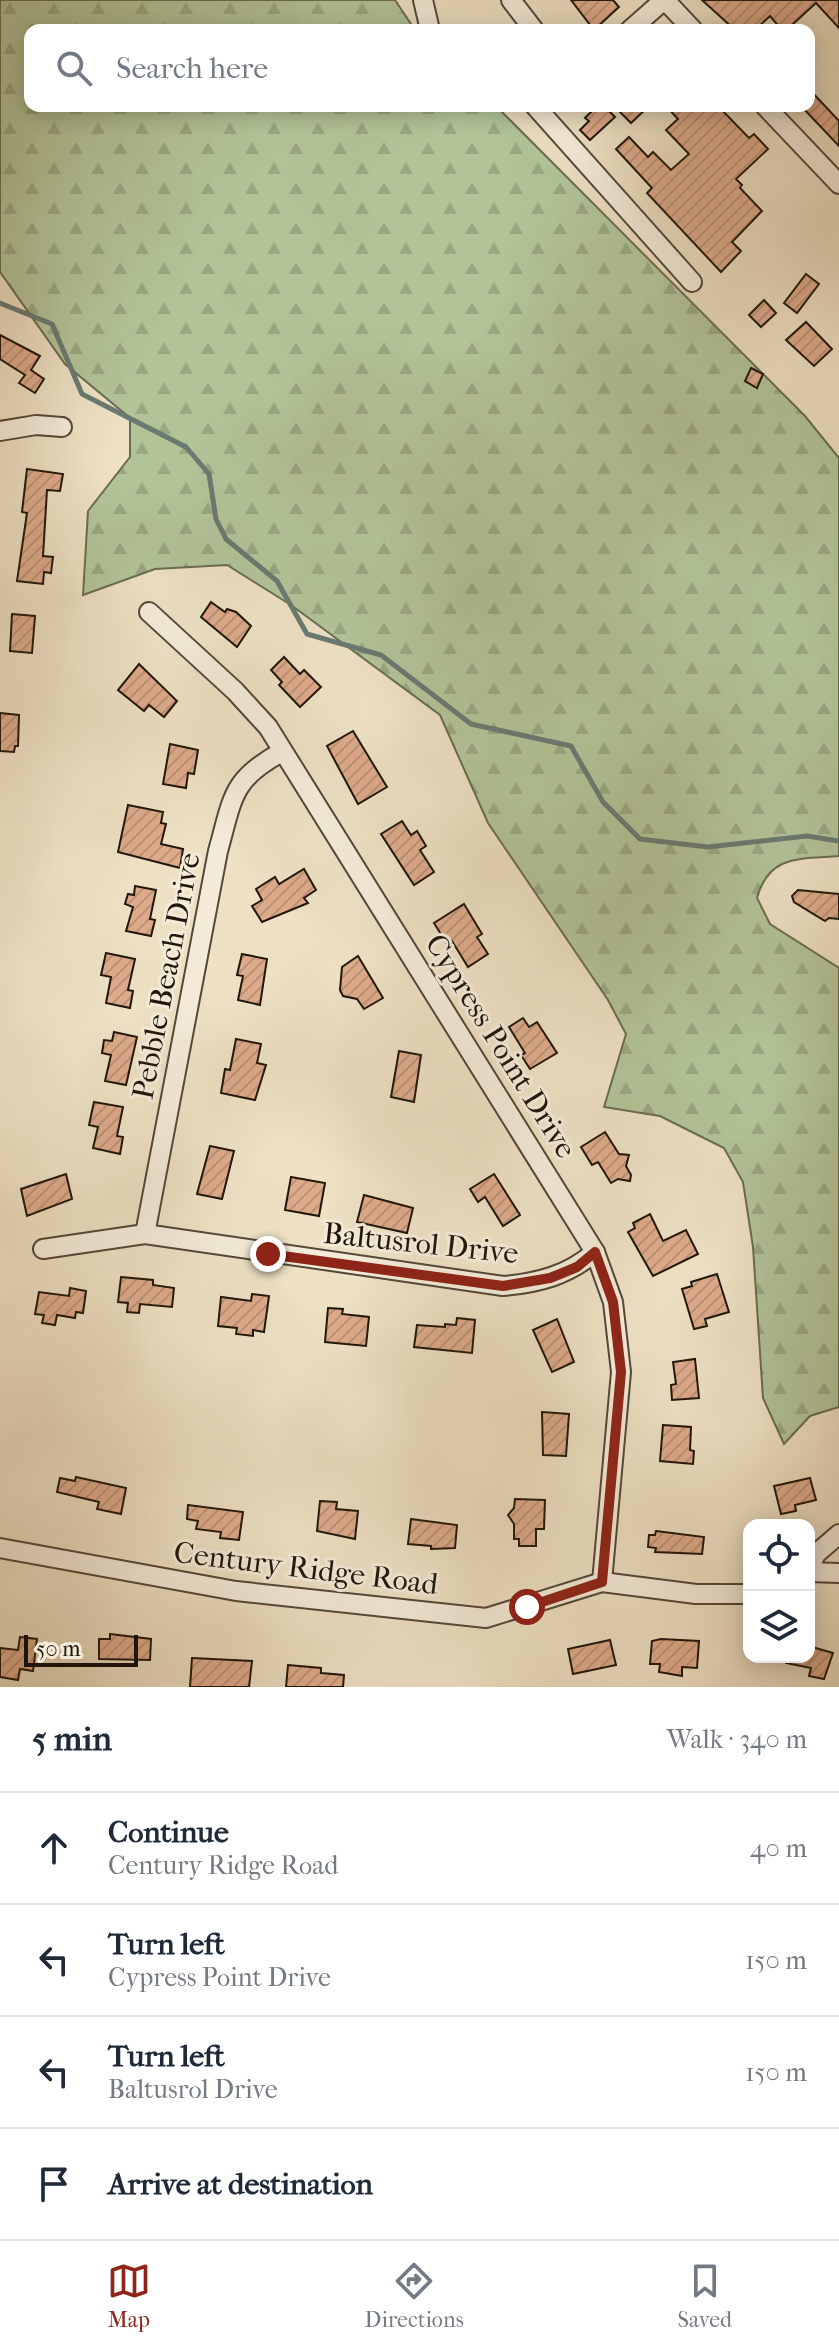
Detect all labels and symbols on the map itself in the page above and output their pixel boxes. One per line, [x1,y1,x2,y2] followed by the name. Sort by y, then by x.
[125,850,208,1102] street label: Pebble Beach Drive
[418,928,584,1165] street label: Cypress Point Drive
[322,1216,520,1271] street label: Baltusrol Drive
[250,1236,286,1272] route end
[172,1535,441,1602] street label: Century Ridge Road
[509,1589,545,1625] route start
[24,1631,138,1667] scale bar

